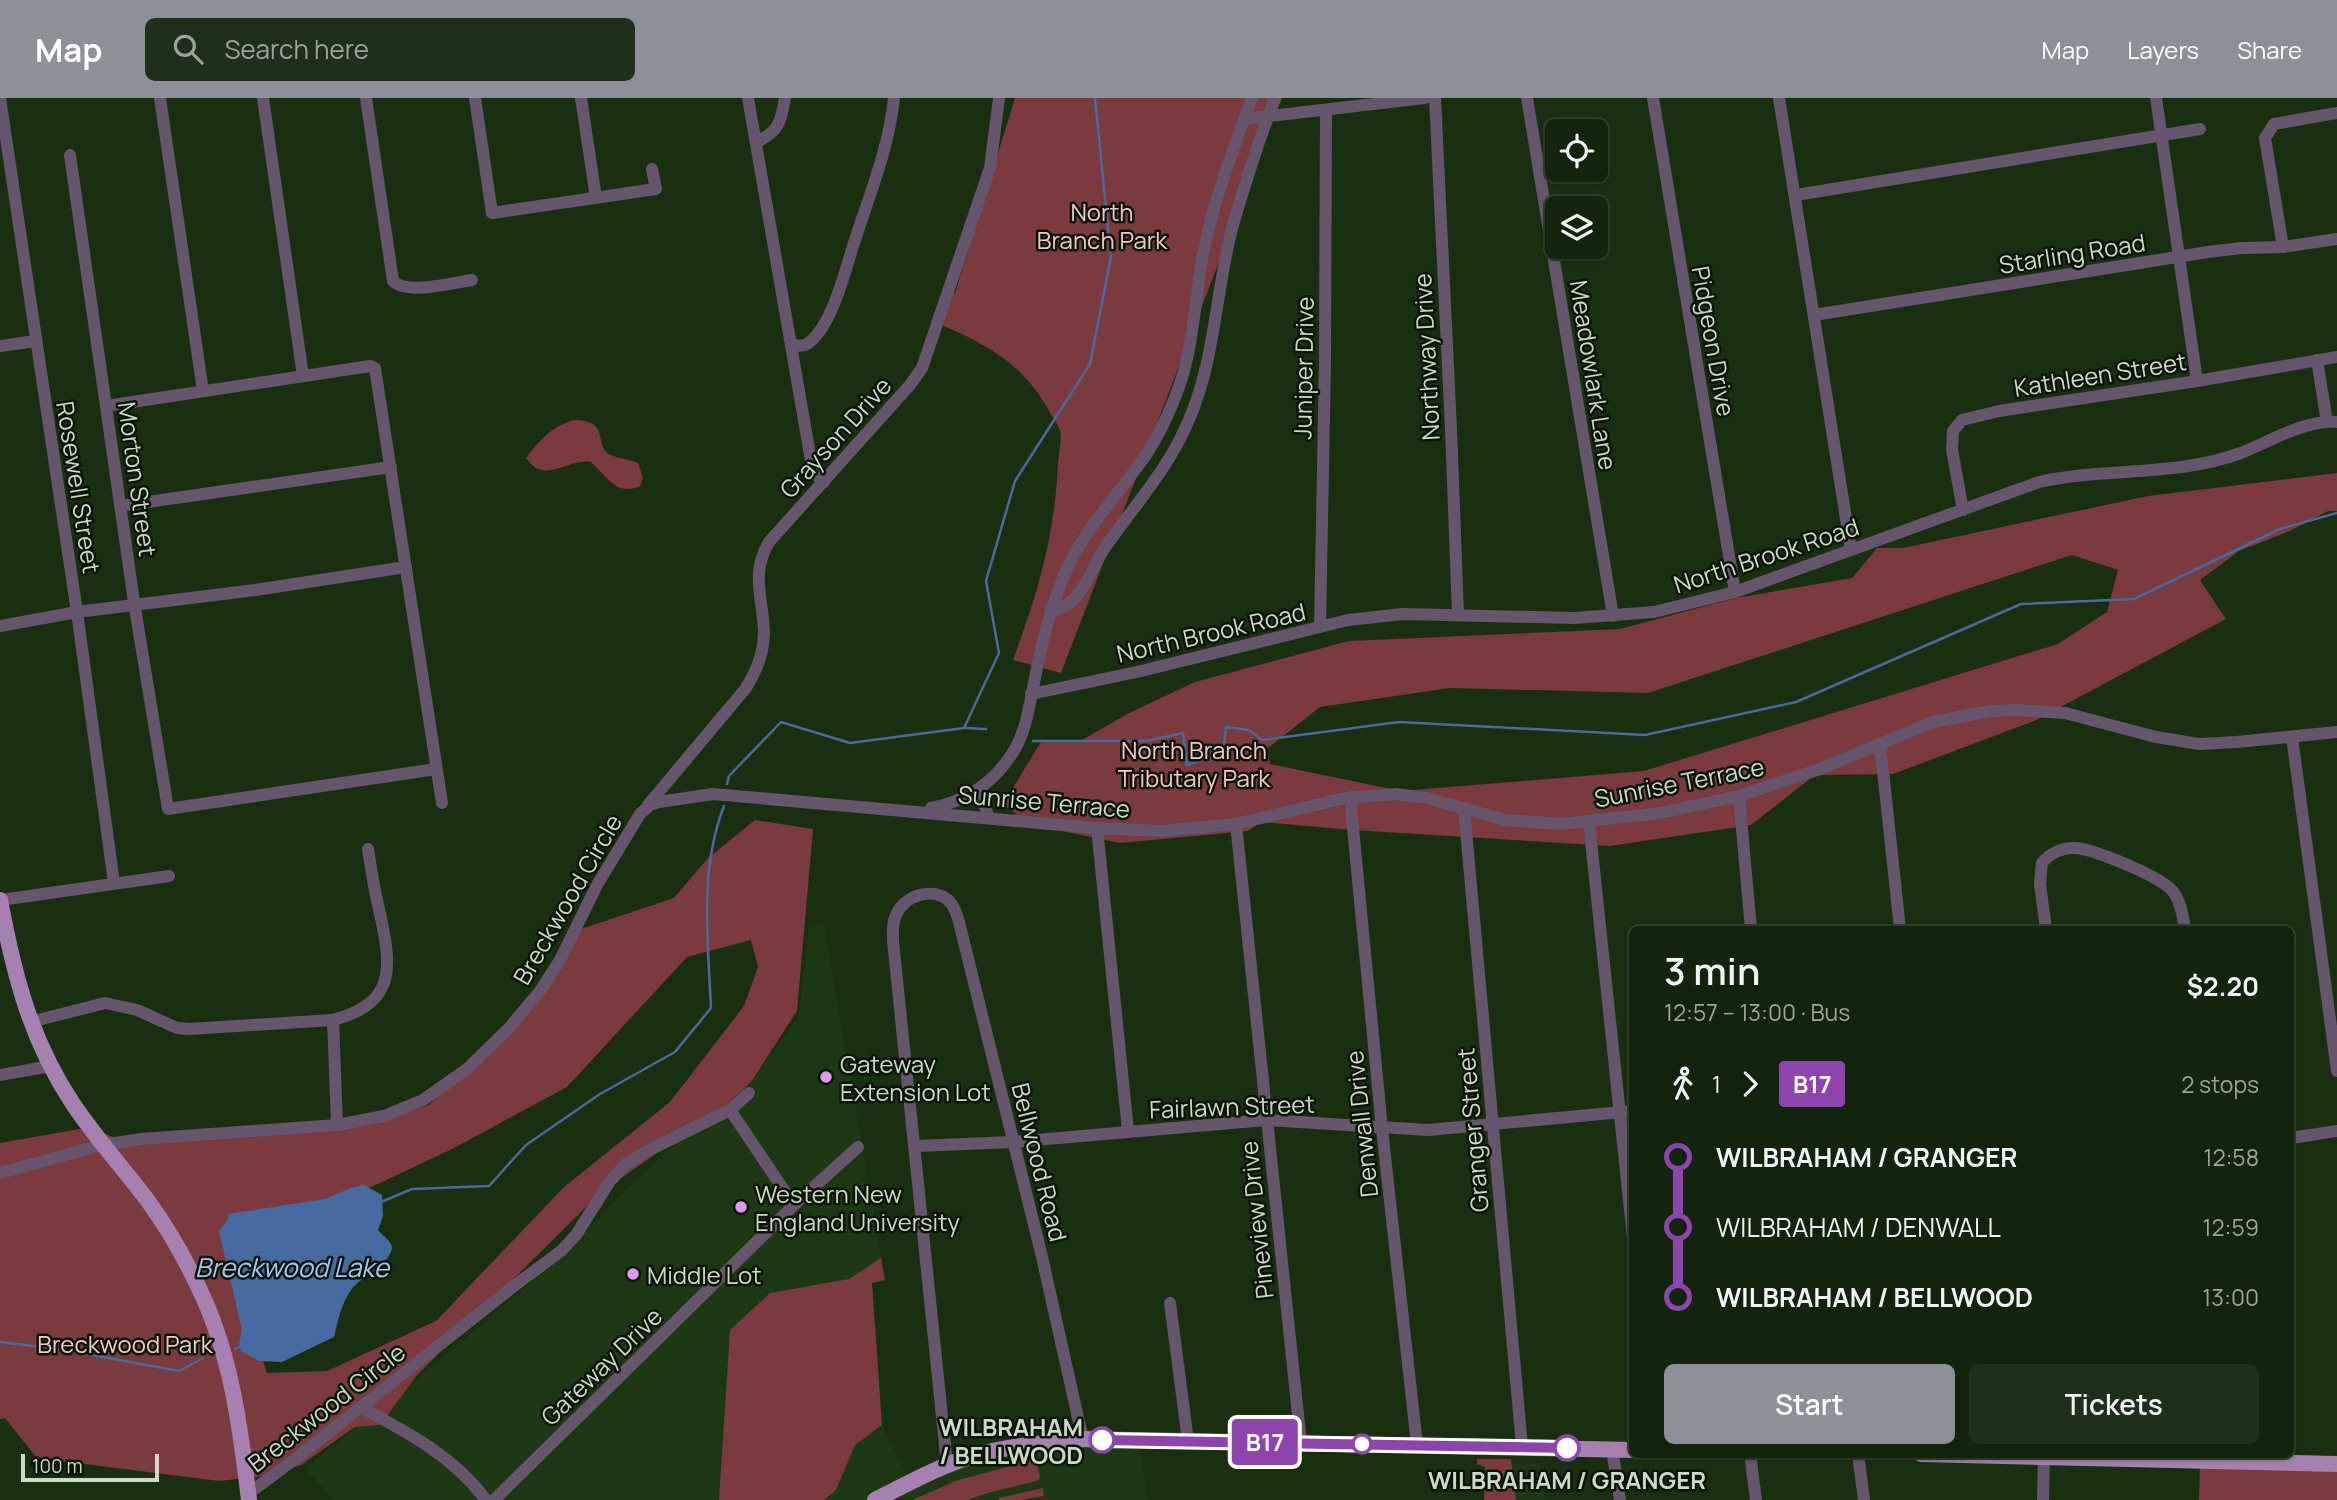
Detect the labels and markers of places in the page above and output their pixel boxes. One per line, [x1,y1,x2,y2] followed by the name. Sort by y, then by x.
[840,1047,991,1108] place label: Gateway Extension Lot
[818,1069,834,1085] marker: Gateway Extension Lot
[755,1177,960,1238] place label: Western New England University
[733,1199,749,1215] marker: Western New England University
[647,1258,762,1291] place label: Middle Lot
[625,1266,641,1282] marker: Middle Lot
[939,1410,1083,1471] place label: WILBRAHAM / BELLWOOD
[1089,1427,1115,1453] marker: WILBRAHAM / BELLWOOD
[1352,1434,1372,1454] unlabelled marker
[1554,1435,1580,1461] marker: WILBRAHAM / GRANGER
[1428,1463,1706,1496] place label: WILBRAHAM / GRANGER

